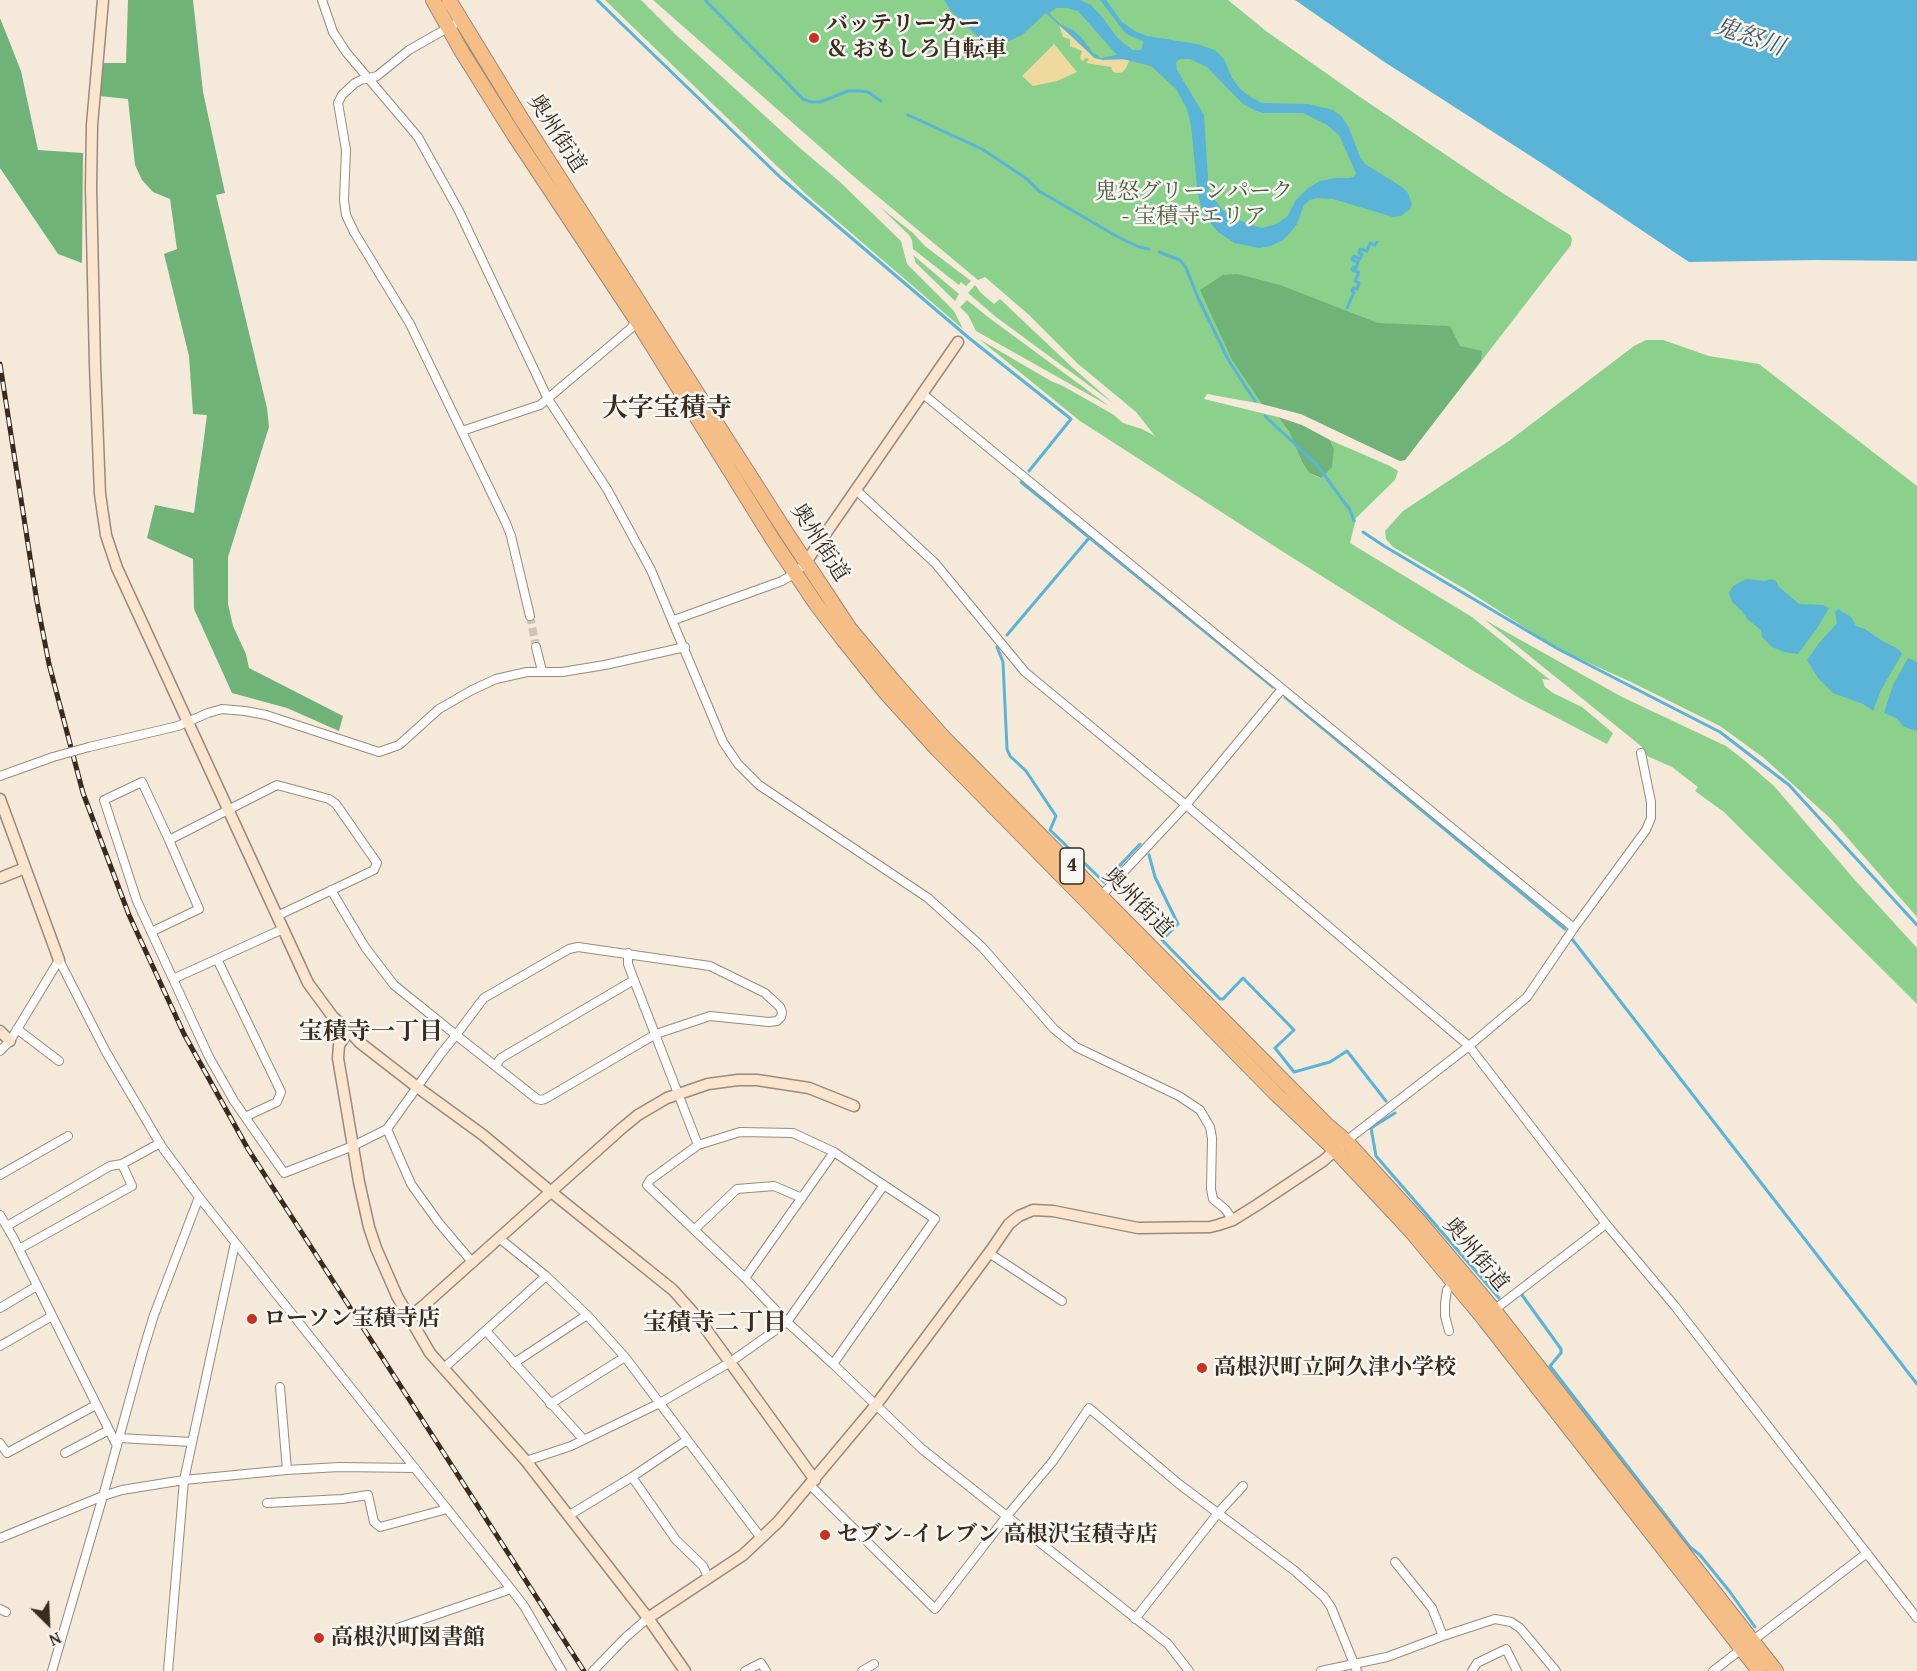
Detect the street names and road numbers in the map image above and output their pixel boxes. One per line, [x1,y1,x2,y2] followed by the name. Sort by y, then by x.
[521,90,591,178] street label: 奥州街道
[784,499,854,587] street label: 奥州街道
[1060,848,1084,884] road number: 4
[1097,863,1177,943] street label: 奥州街道
[1437,1213,1513,1297] street label: 奥州街道

